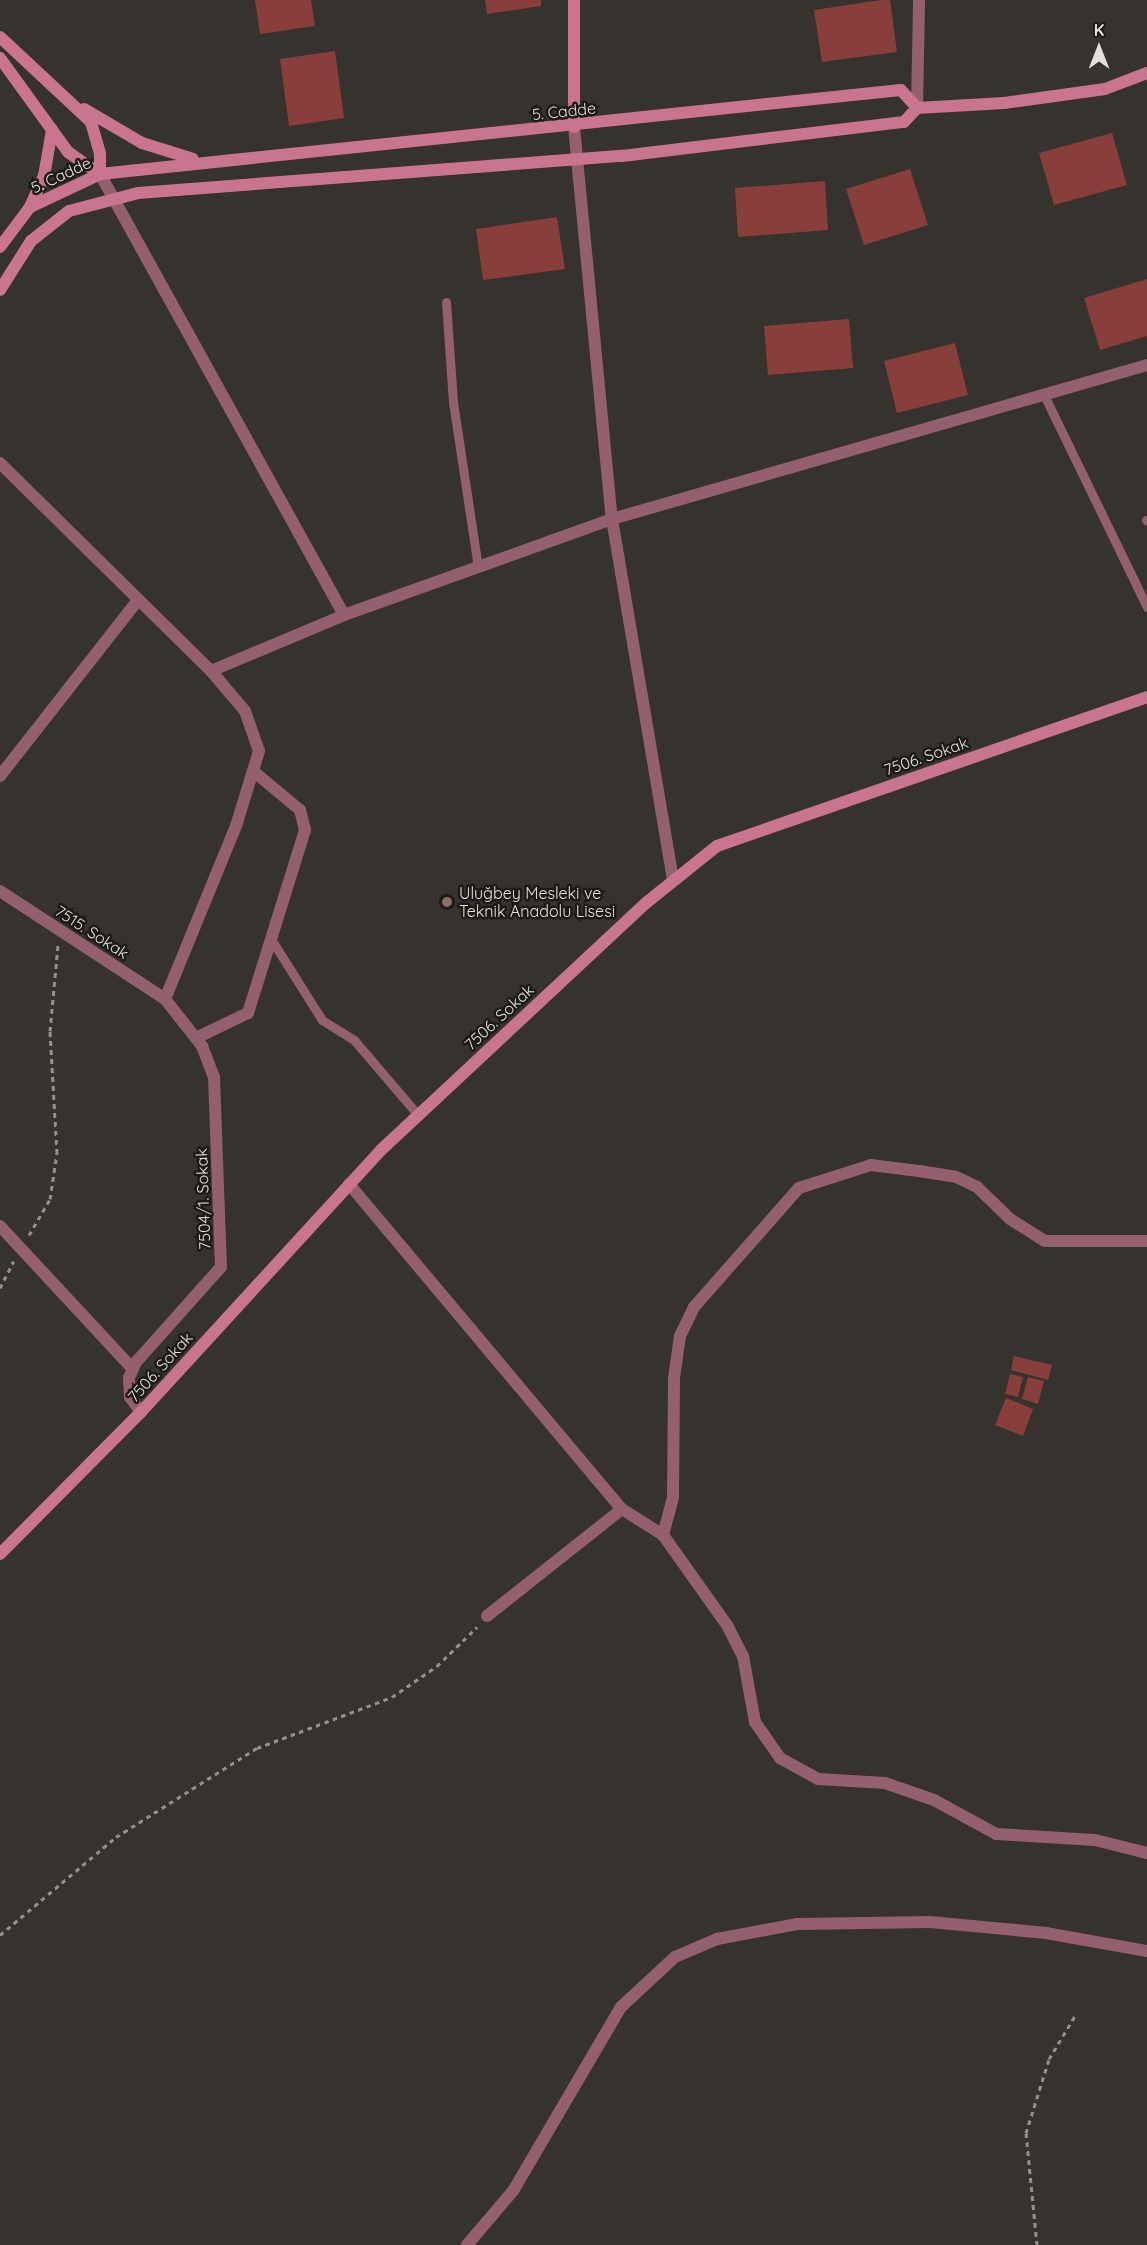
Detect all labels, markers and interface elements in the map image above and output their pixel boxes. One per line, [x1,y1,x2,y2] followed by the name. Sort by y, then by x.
[1069,18,1129,78] north arrow
[1094,20,1104,40] text: K
[531,98,597,124] street label: 5. Cadde
[28,153,94,197] street label: 5. Cadde
[881,733,971,779] street label: 7506. Sokak
[459,883,615,921] place label: Uluğbey Mesleki ve Teknik Anadolu Lisesi
[440,895,454,909] marker: Uluğbey Mesleki ve Teknik Anadolu Lisesi
[52,901,132,963] street label: 7515. Sokak
[460,980,538,1054] street label: 7506. Sokak
[192,1148,214,1250] street label: 7504/1. Sokak
[124,1328,196,1406] street label: 7506. Sokak

